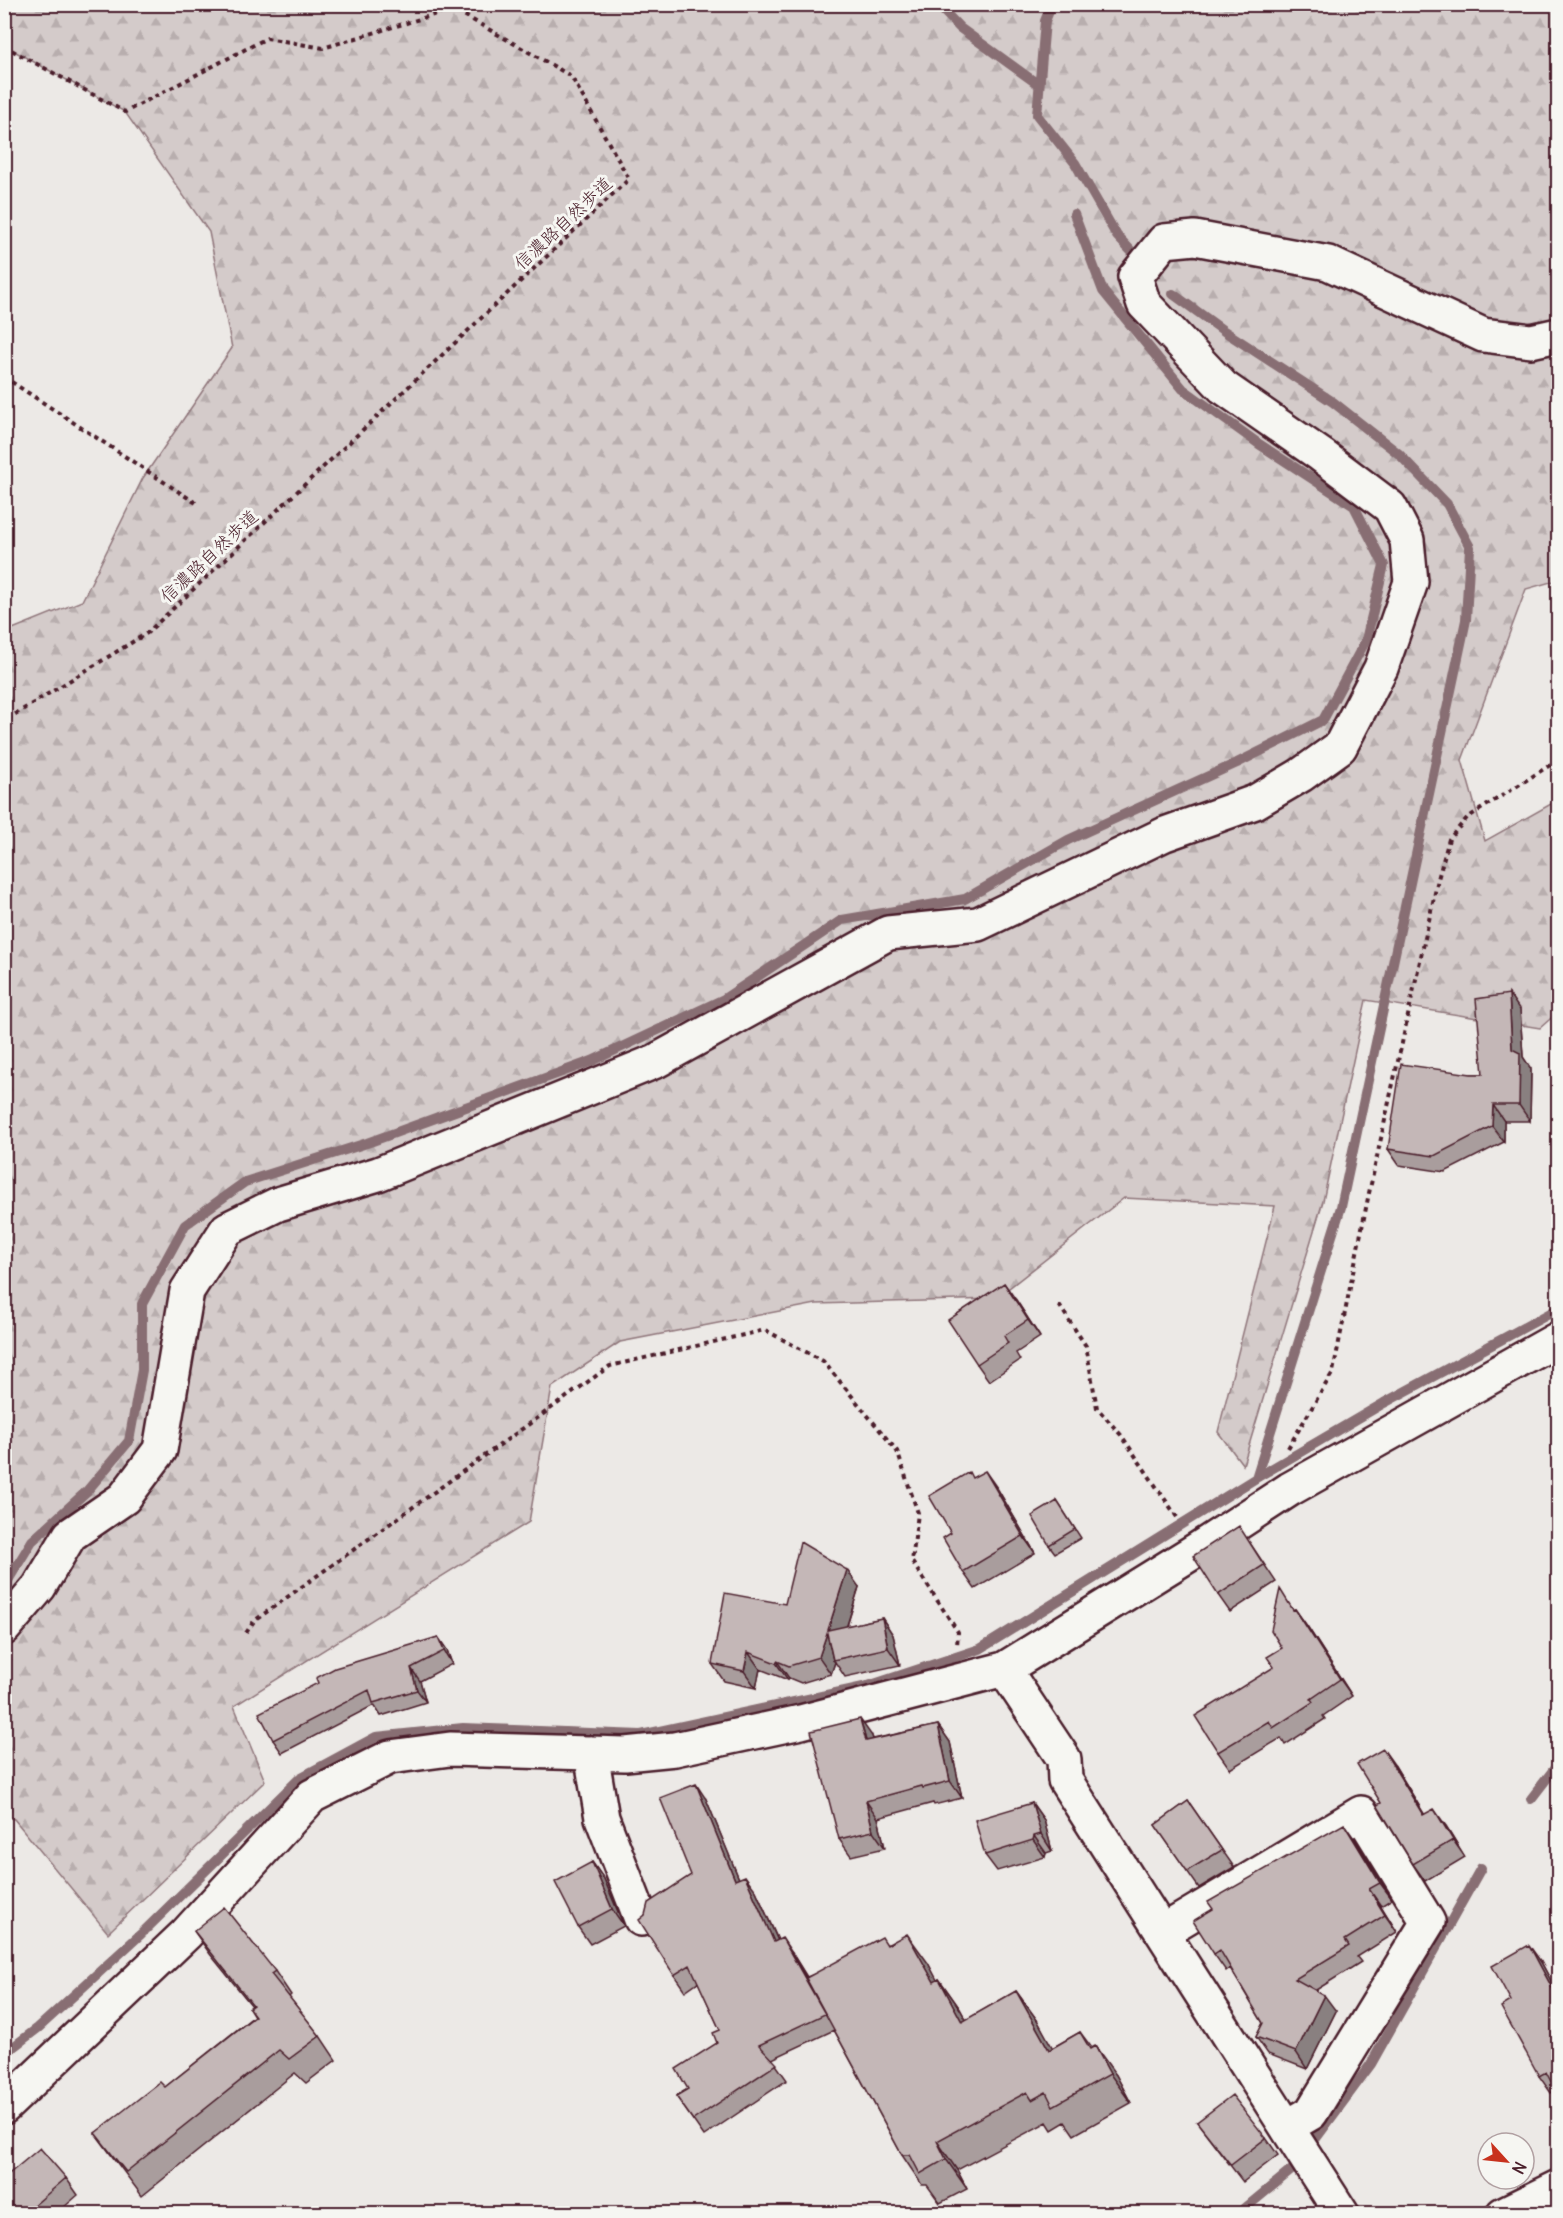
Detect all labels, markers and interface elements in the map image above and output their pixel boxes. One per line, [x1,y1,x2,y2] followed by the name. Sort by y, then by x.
[509,172,617,274] street label: 信濃路自然歩道
[155,505,263,607] street label: 信濃路自然歩道
[1476,2131,1536,2191] north arrow
[1508,2158,1531,2177] text: N

